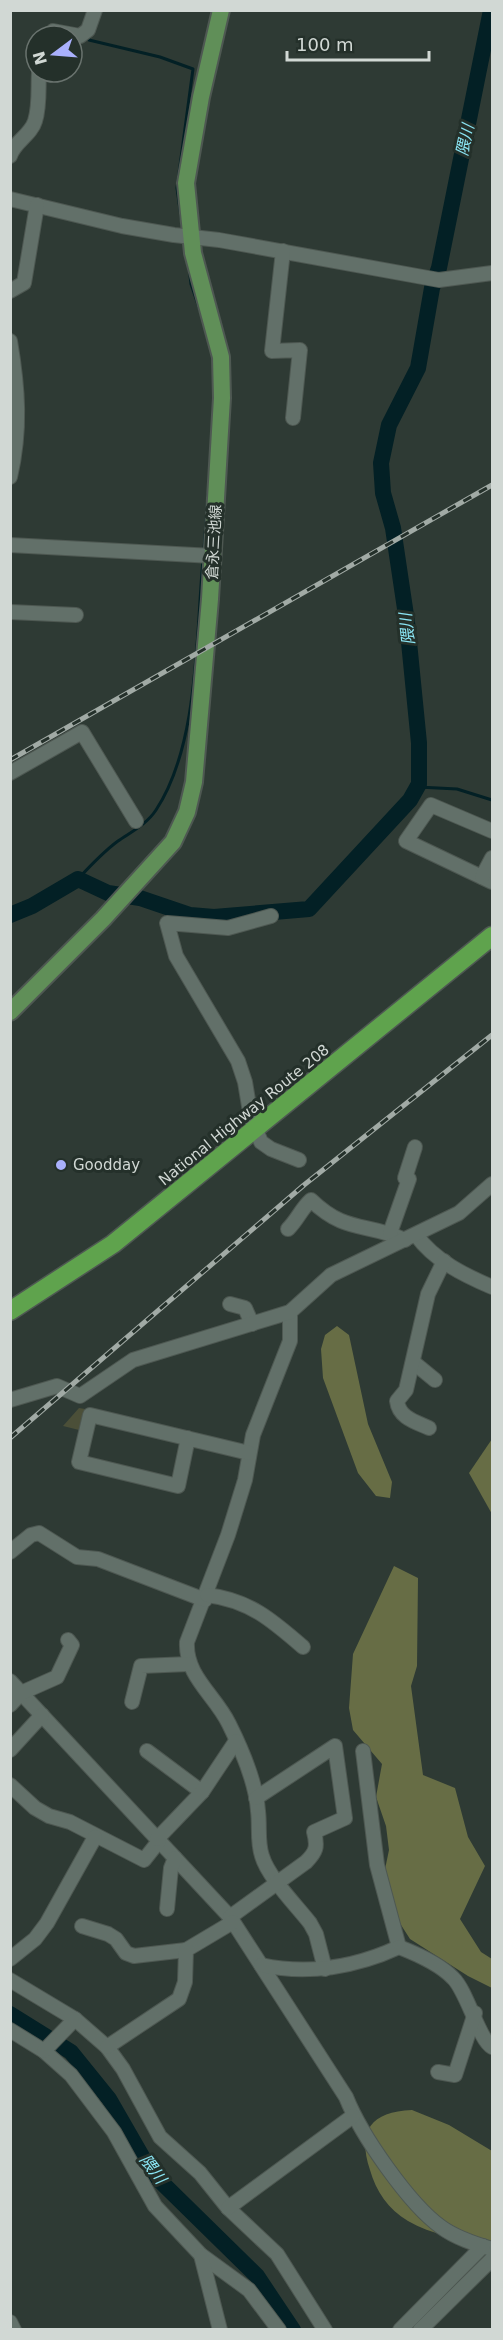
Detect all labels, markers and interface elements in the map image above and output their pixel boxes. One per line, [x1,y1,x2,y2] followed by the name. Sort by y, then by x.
[24,24,84,84] north arrow
[287,24,430,62] scale bar
[296,34,354,55] text: 100 m
[29,49,51,67] text: N
[452,120,478,158] water label: 隈川
[203,504,225,580] street label: 倉永三池線
[396,610,418,646] water label: 隈川
[155,1041,333,1189] street label: National Highway Route 208
[73,1156,140,1174] place label: Goodday
[54,1158,68,1172] marker: Goodday
[136,2150,171,2189] water label: 隈川

